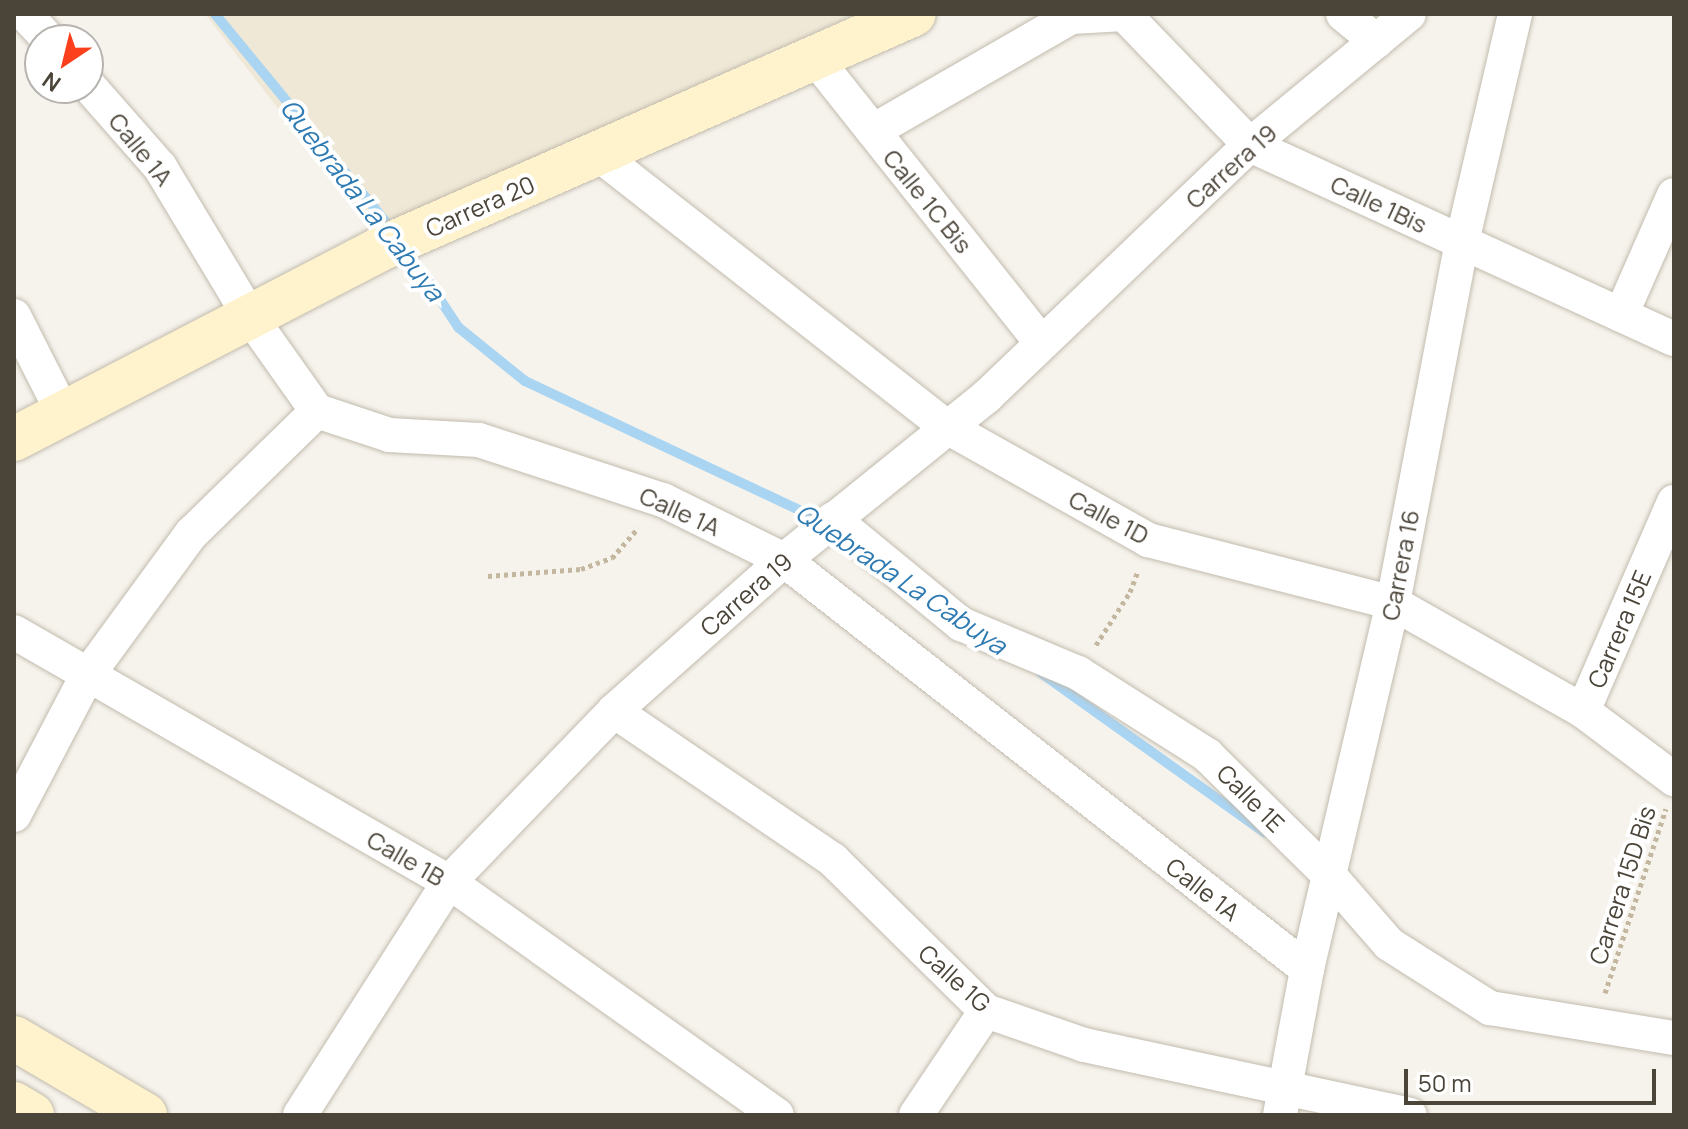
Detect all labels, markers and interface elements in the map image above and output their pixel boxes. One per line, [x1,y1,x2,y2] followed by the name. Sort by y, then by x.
[24,24,104,104] north arrow
[36,65,66,99] text: N
[273,93,451,307] water label: Quebrada La Cabuya
[103,107,179,191] street label: Calle 1A
[1180,118,1282,214] street label: Carrera 19
[878,143,978,259] street label: Calle 1C Bis
[421,169,539,243] street label: Carrera 20
[1326,169,1432,239] street label: Calle 1Bis
[635,481,725,541] street label: Calle 1A
[1064,484,1154,550] street label: Calle 1D
[790,497,1012,661] water label: Quebrada La Cabuya
[1375,507,1425,623] street label: Carrera 16
[694,546,798,642] street label: Carrera 19
[1581,566,1657,692] street label: Carrera 15E
[1211,758,1291,838] street label: Calle 1E
[1583,802,1661,968] street label: Carrera 15D Bis
[362,824,450,892] street label: Calle 1B
[1161,851,1245,927] street label: Calle 1A
[913,938,997,1018] street label: Calle 1G
[1408,1053,1660,1103] scale bar
[1418,1066,1472,1099] text: 50 m

